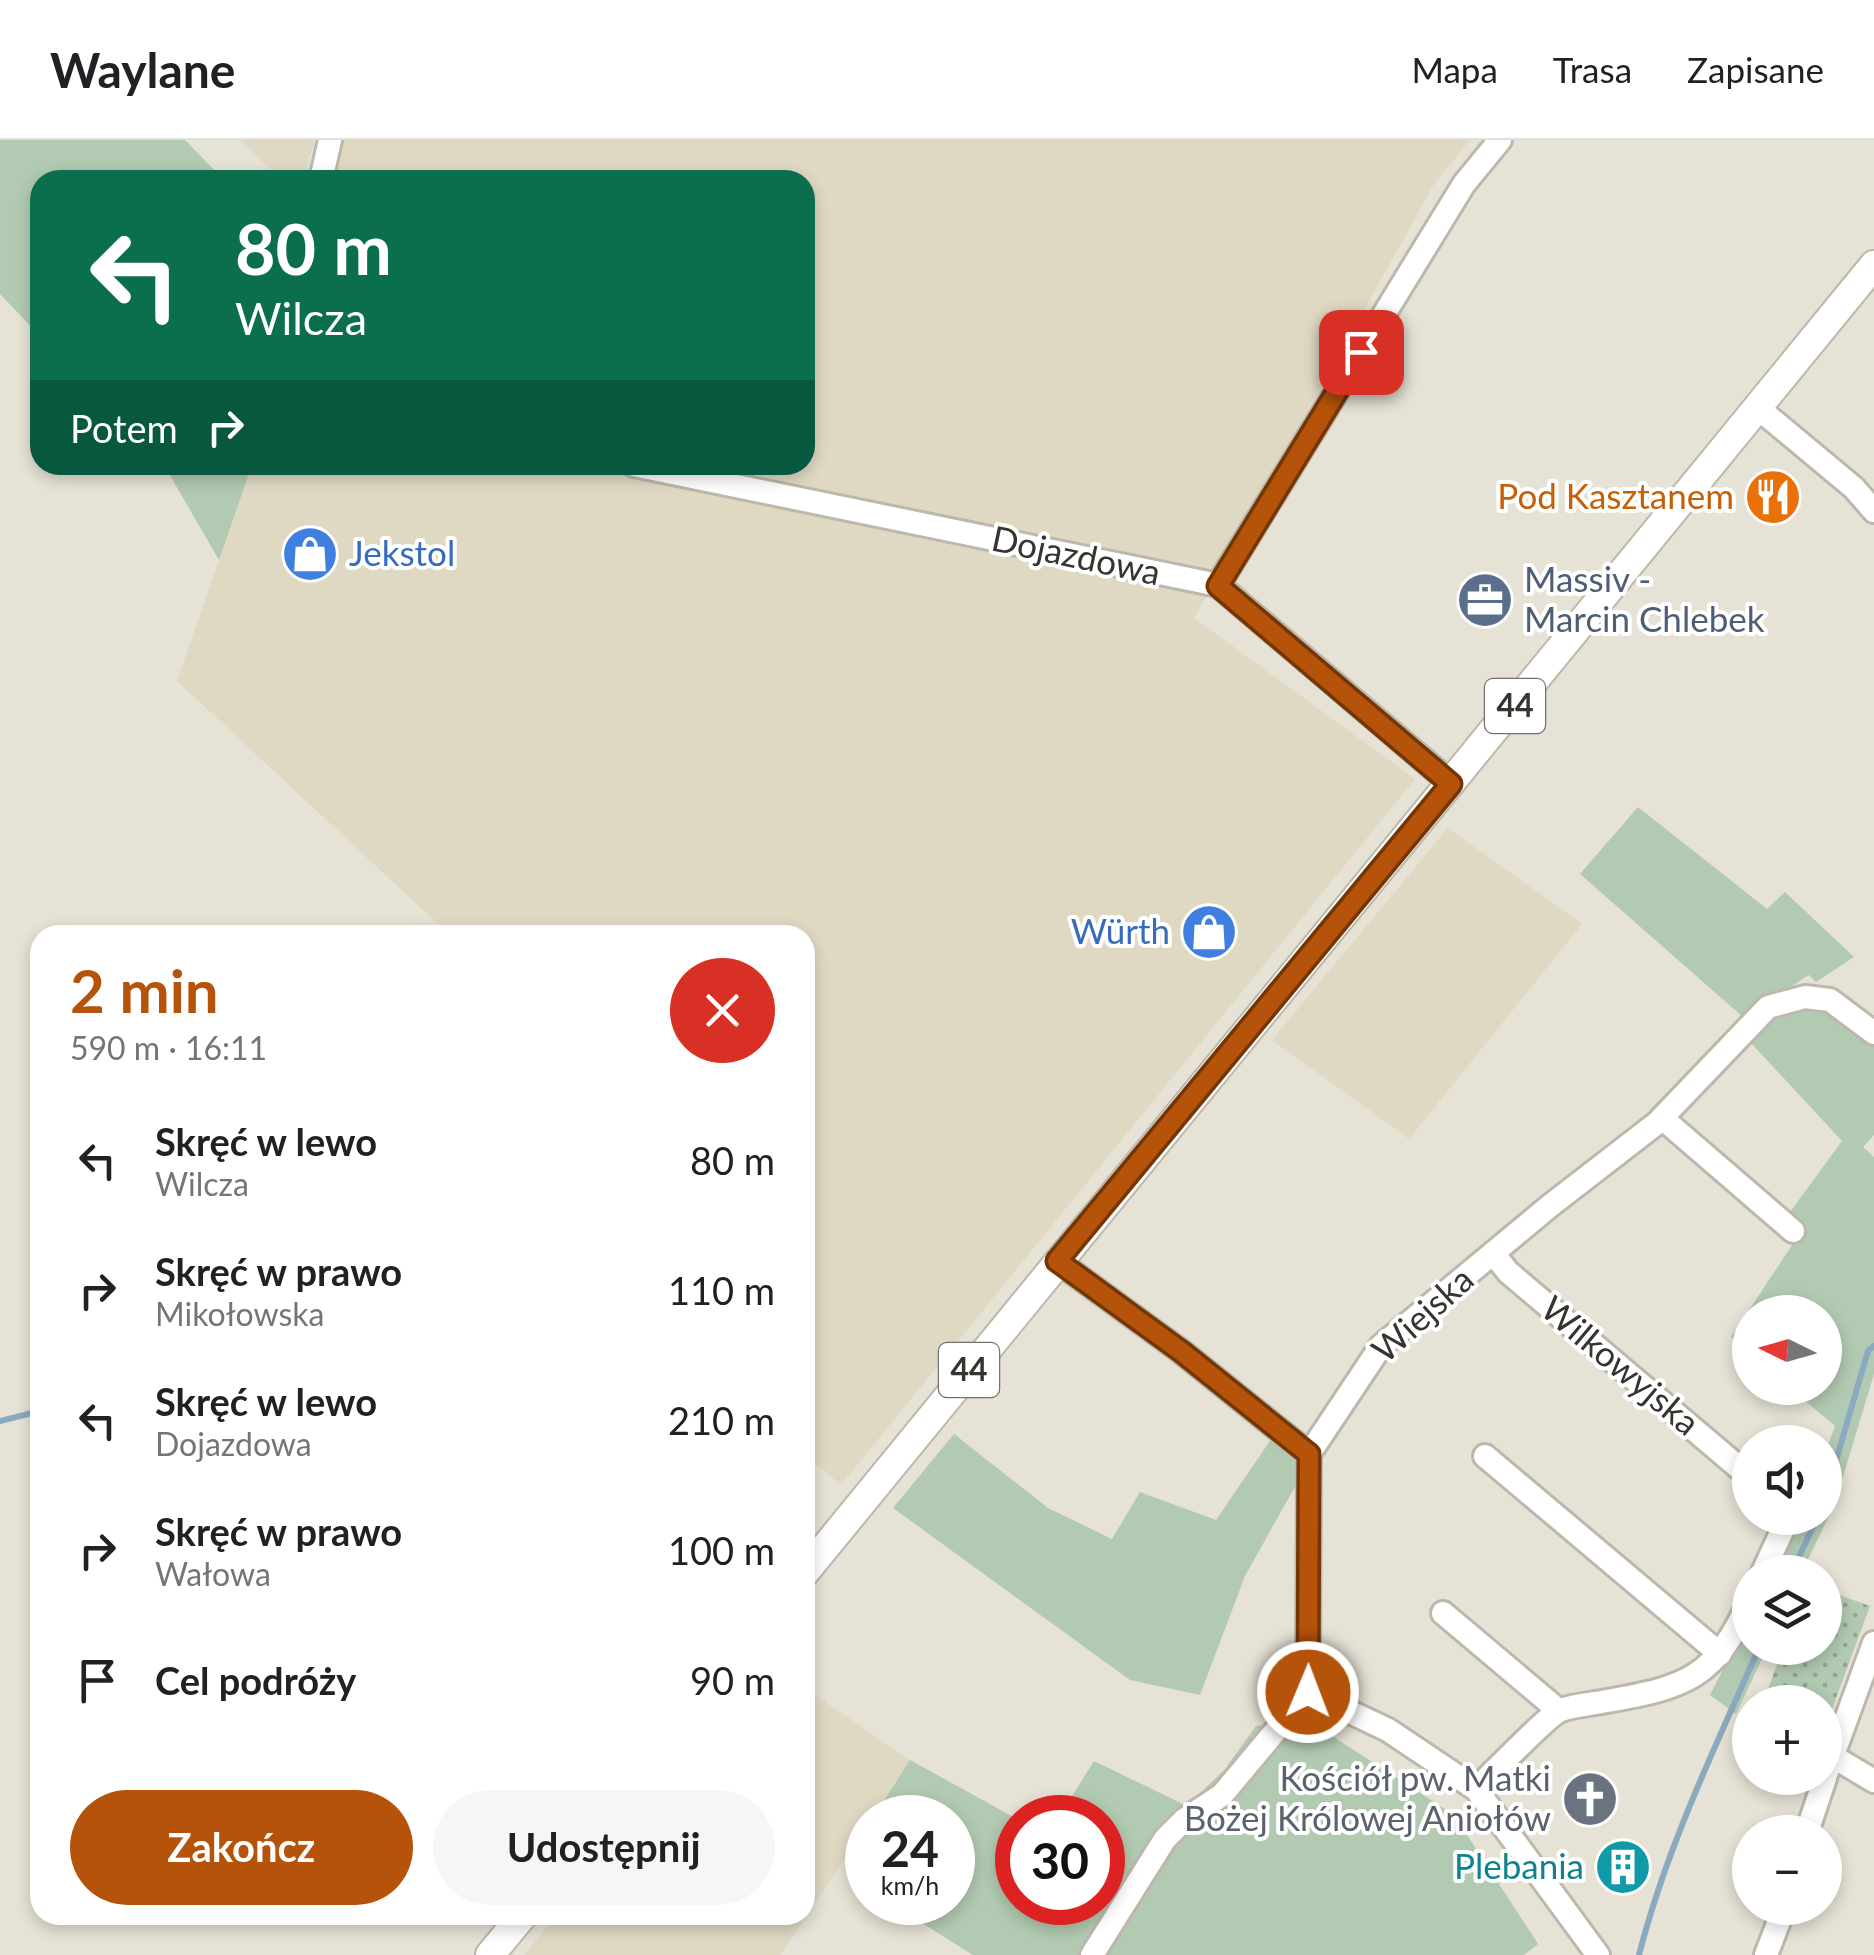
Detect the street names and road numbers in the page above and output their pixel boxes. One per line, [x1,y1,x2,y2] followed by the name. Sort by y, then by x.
[988,516,1165,592] street label: Dojazdowa
[1485,679,1545,733] road number: 44
[1362,1257,1481,1370] street label: Wiejska
[1534,1286,1709,1443] street label: Wilkowyjska
[939,1343,999,1397] road number: 44

